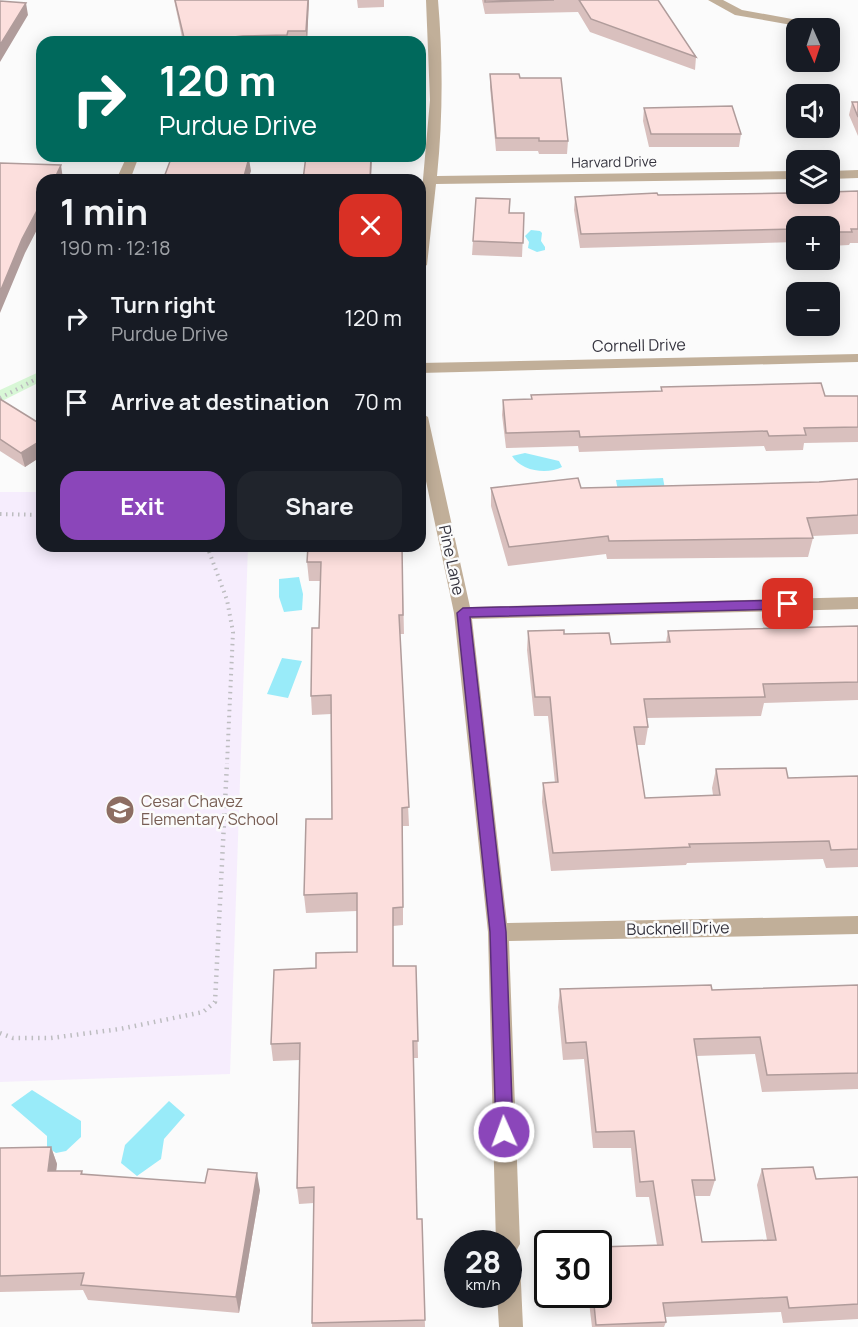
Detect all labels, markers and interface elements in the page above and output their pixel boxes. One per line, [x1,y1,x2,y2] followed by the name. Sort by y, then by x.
[786,18,840,72] north arrow
[786,18,840,336] map controls
[159,51,276,109] text: 120 m
[60,60,138,138] icon: right
[786,84,840,138] button: sound
[159,106,317,143] text: Purdue Drive
[786,150,840,204] button: layers
[571,151,657,172] street label: Harvard Drive
[60,187,148,236] text: 1 min
[339,194,402,257] button: close
[786,216,840,270] button: +
[60,234,171,261] text: 190 m · 12:18
[786,282,840,336] button: −
[111,290,216,320] text: Turn right
[60,302,93,335] icon: right
[344,303,402,333] text: 120 m
[111,320,228,347] text: Purdue Drive
[592,333,686,357] street label: Cornell Drive
[60,386,93,419] icon: arrive
[111,387,329,417] text: Arrive at destination
[354,387,402,417] text: 70 m
[60,471,225,540] button: Exit
[237,471,402,540] button: Share
[434,523,470,597] street label: Pine Lane
[762,578,813,629] pin
[771,587,804,620] icon: arrive
[141,790,279,830] place label: Cesar Chavez Elementary School
[104,794,136,826] school or university icon: Cesar Chavez Elementary School
[626,916,730,940] street label: Bucknell Drive
[472,1100,536,1164] position arrow
[534,1230,612,1308] speed limit sign: 30
[465,1241,501,1282] text: 28
[466,1274,500,1295] text: km/h

